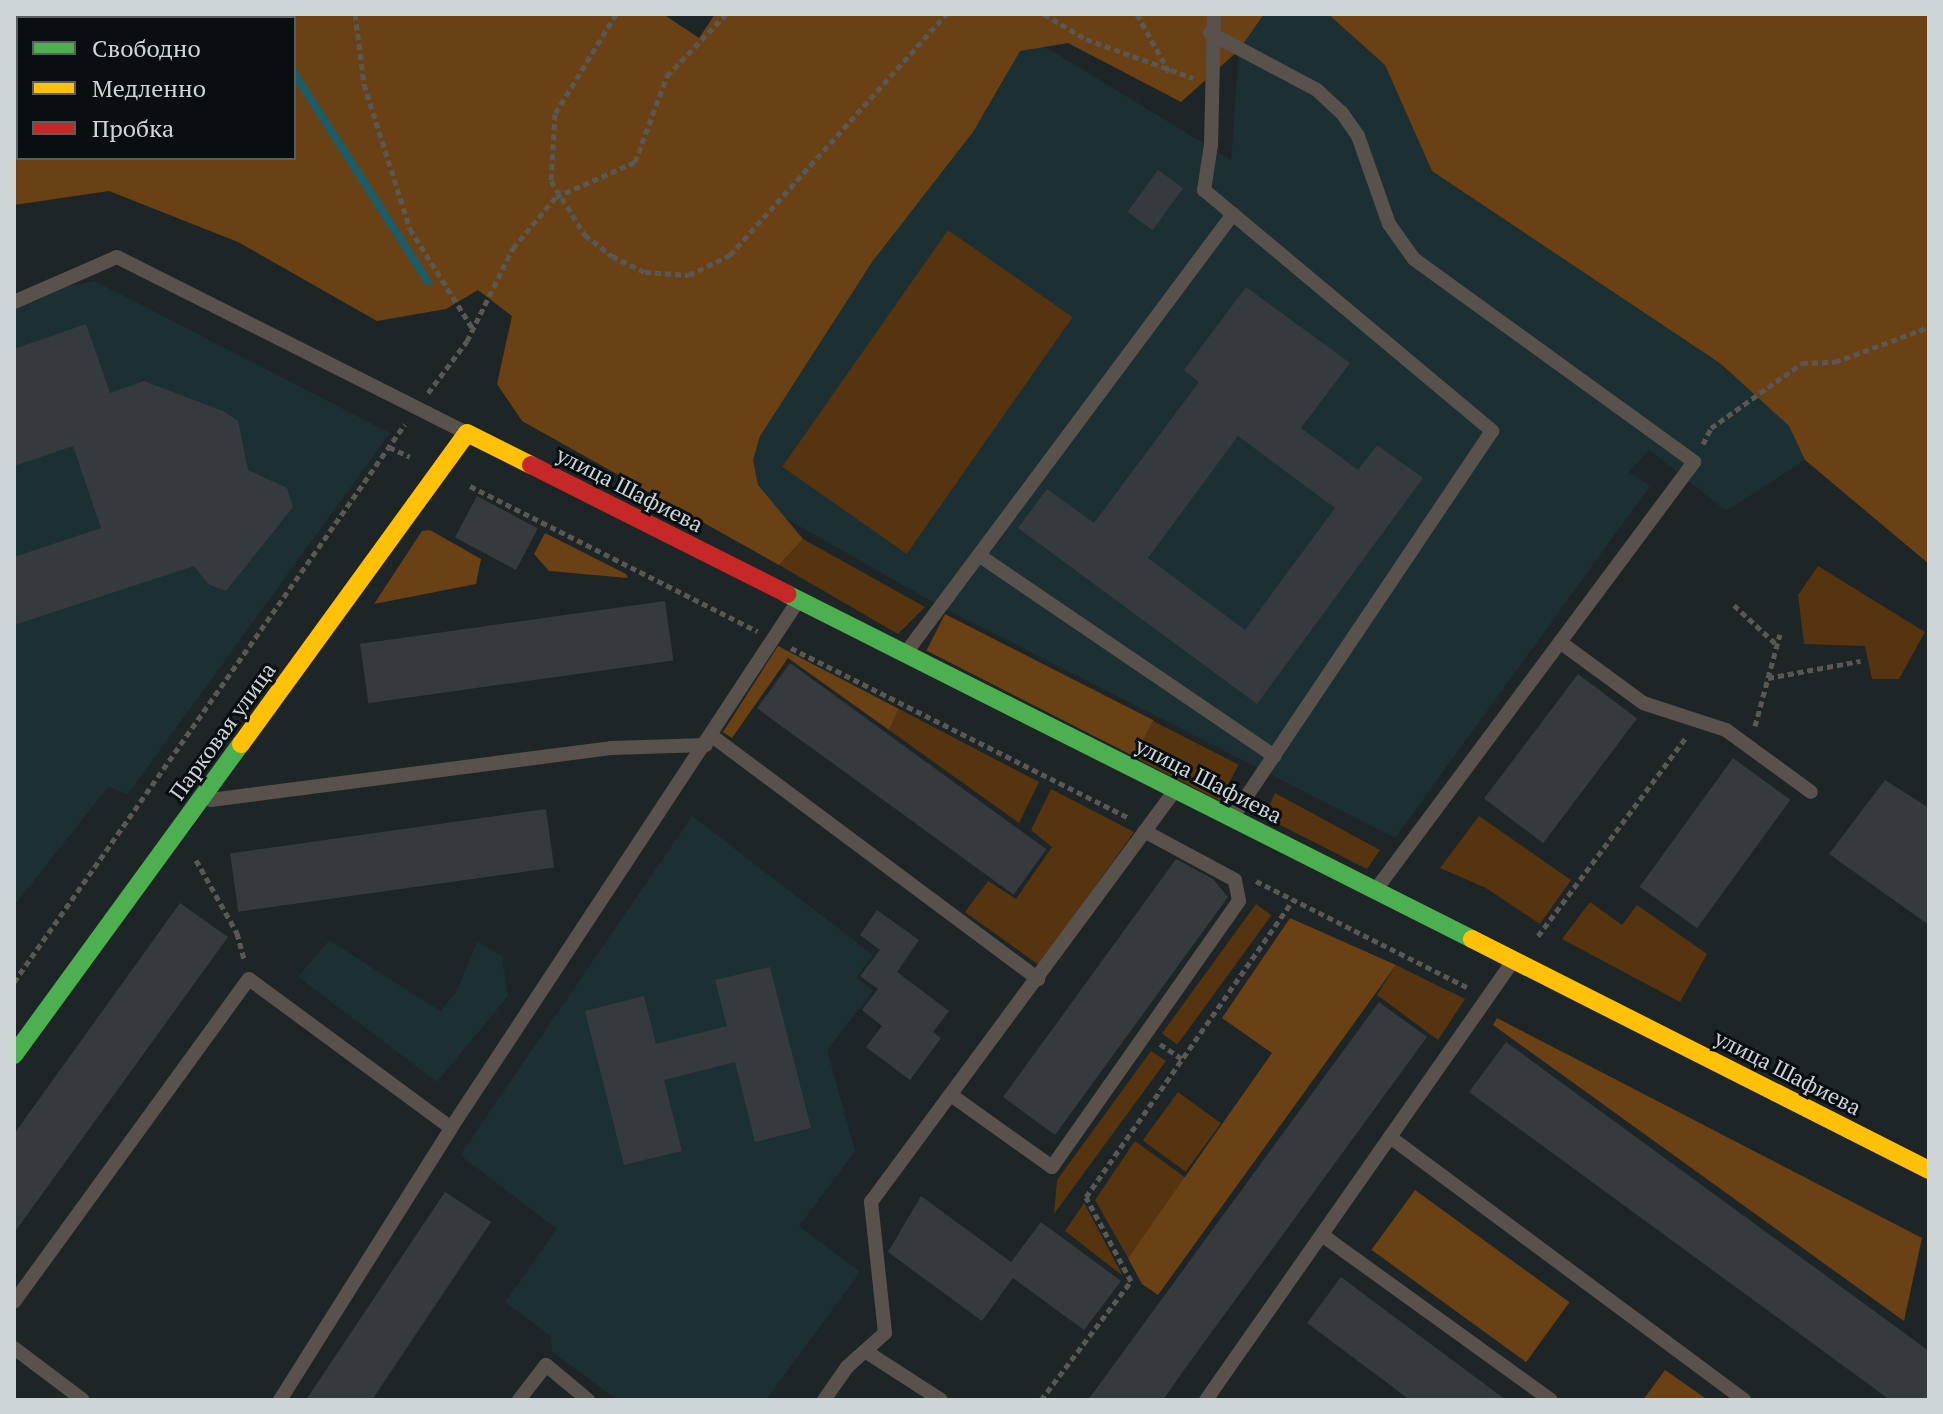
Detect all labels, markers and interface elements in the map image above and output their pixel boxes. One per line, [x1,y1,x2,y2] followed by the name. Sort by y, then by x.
[16,16,296,160] legend
[92,32,201,64] text: Свободно
[92,72,206,104] text: Медленно
[92,112,174,144] text: Пробка
[552,441,708,537] street label: улица Шафиева
[163,657,281,805] street label: Парковая улица
[1131,732,1287,828] street label: улица Шафиева
[1710,1024,1866,1120] street label: улица Шафиева

